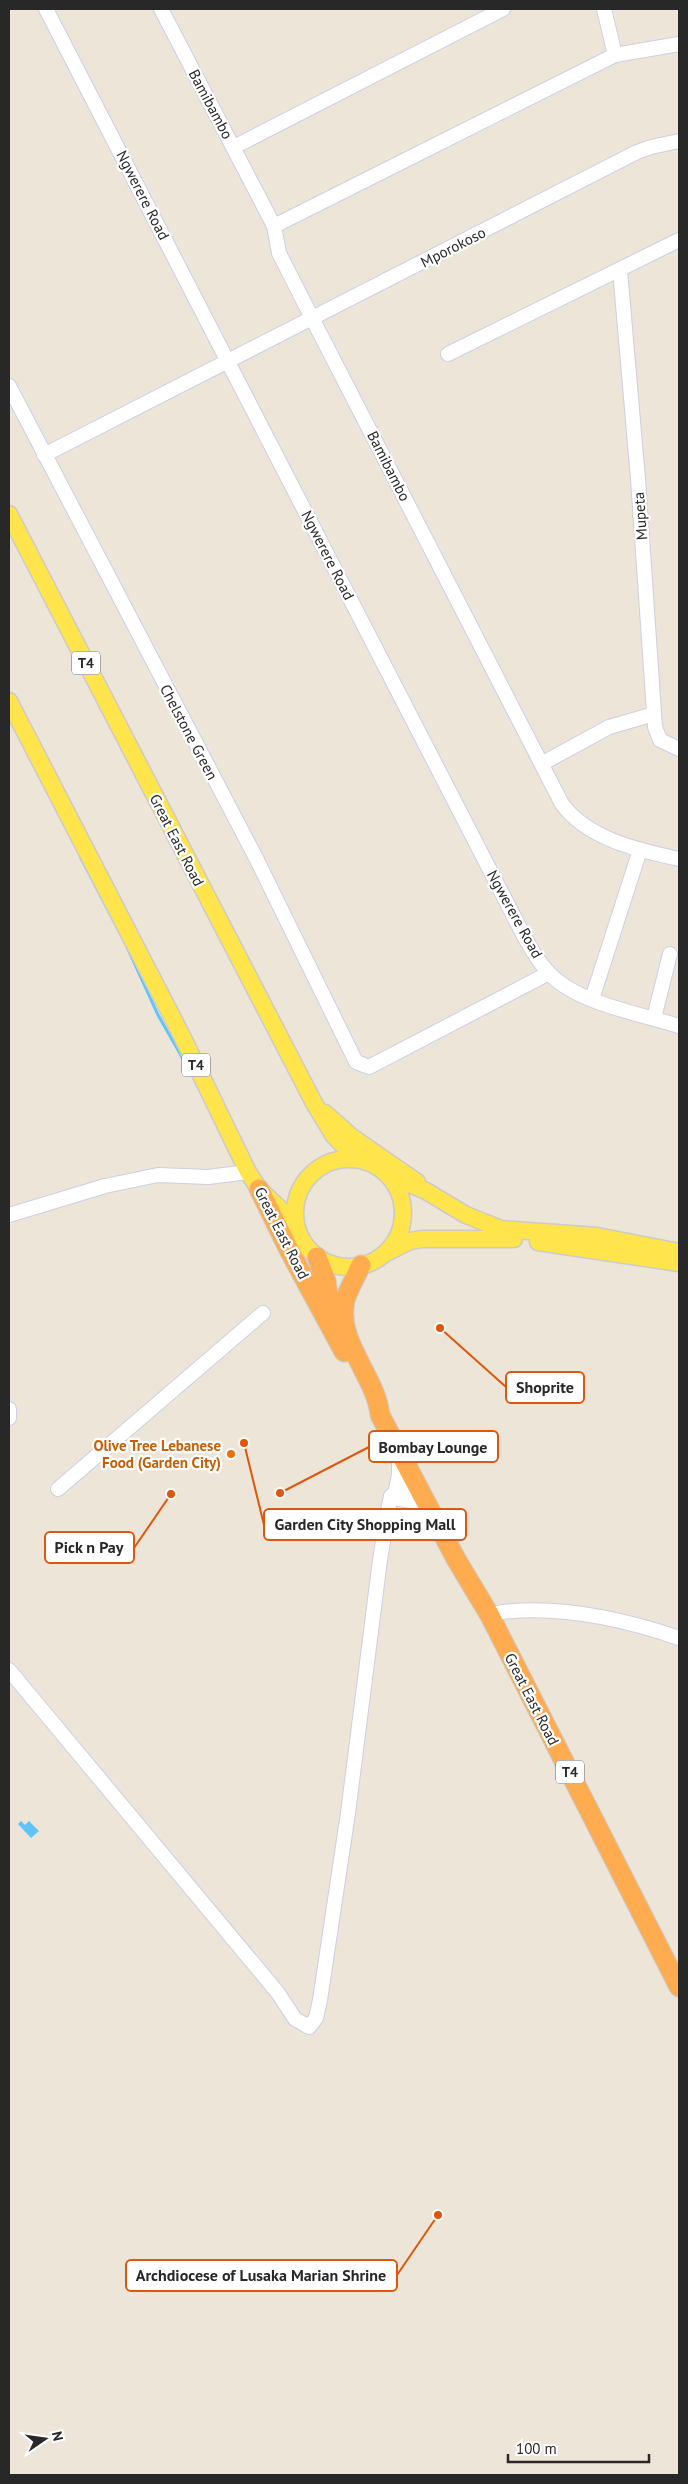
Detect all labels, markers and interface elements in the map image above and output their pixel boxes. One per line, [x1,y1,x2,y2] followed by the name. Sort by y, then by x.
[185,66,237,142] street label: Bamibambo
[112,147,174,243] street label: Ngwerere Road
[417,223,489,271] street label: Mporokoso
[363,428,415,504] street label: Bamibambo
[629,491,651,541] street label: Mupeta
[297,507,359,603] street label: Ngwerere Road
[72,651,100,674] road number: T4
[156,681,222,783] street label: Chelstone Green
[146,791,208,889] street label: Great East Road
[483,867,547,961] street label: Ngwerere Road
[182,1054,210,1076] road number: T4
[251,1184,313,1282] street label: Great East Road
[506,1372,584,1403] callout: Shoprite
[516,1377,574,1397] text: Shoprite
[369,1431,498,1462] callout: Bombay Lounge
[93,1436,221,1472] place label: Olive Tree Lebanese Food (Garden City)
[379,1437,487,1457] text: Bombay Lounge
[225,1448,237,1460] marker: Olive Tree Lebanese Food (Garden City)
[264,1509,466,1540] callout: Garden City Shopping Mall
[274,1514,456,1534] text: Garden City Shopping Mall
[45,1532,134,1563] callout: Pick n Pay
[55,1537,124,1557] text: Pick n Pay
[501,1650,563,1748] street label: Great East Road
[556,1760,584,1784] road number: T4
[126,2260,397,2291] callout: Archdiocese of Lusaka Marian Shrine
[136,2265,386,2285] text: Archdiocese of Lusaka Marian Shrine
[20,2414,70,2464] north arrow
[48,2430,67,2443] text: N
[508,2432,649,2464] scale bar
[516,2439,557,2458] text: 100 m

